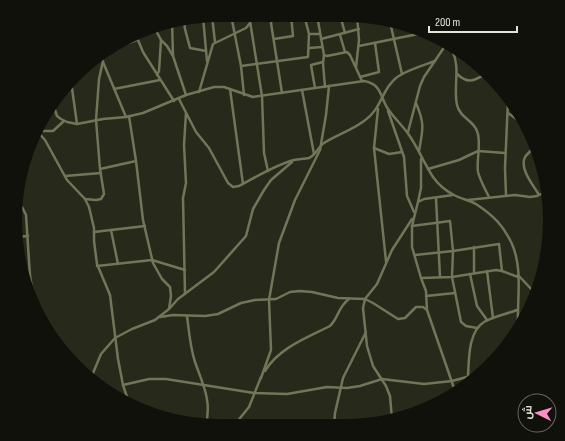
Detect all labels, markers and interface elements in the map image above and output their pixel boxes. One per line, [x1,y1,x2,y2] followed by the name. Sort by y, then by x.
[429,8,517,34] scale bar
[435,15,461,30] text: 200 m
[517,393,557,433] north arrow
[520,405,535,420] text: ش

